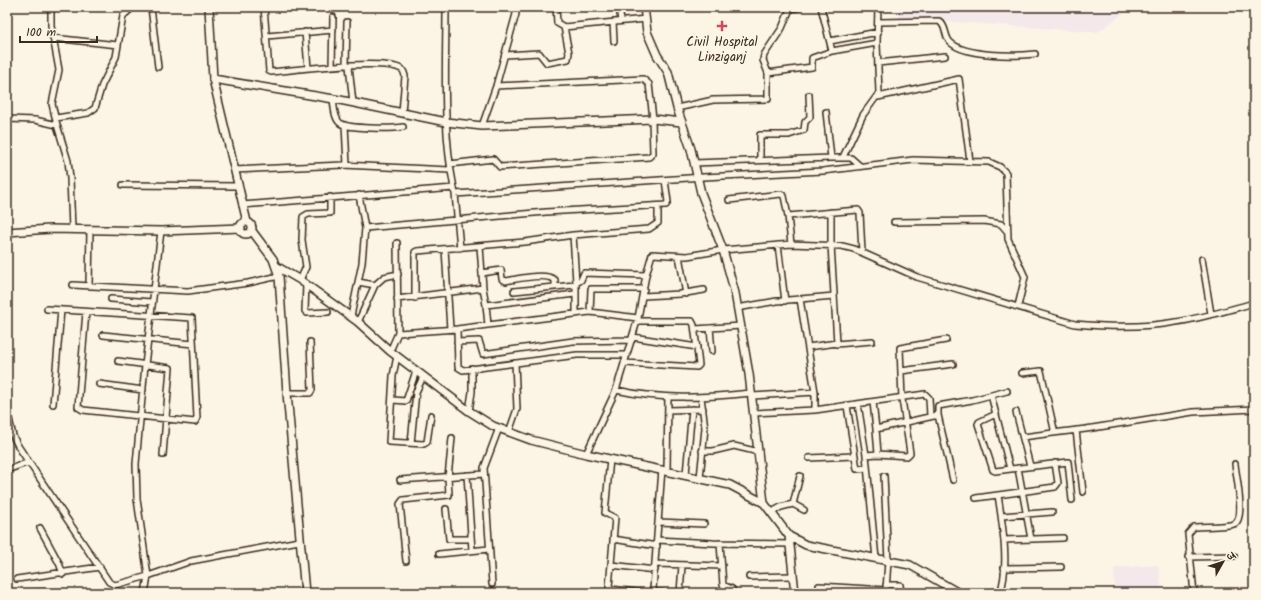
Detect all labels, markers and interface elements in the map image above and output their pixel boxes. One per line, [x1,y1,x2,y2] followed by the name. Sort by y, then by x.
[20,18,97,44] scale bar
[716,20,728,32] marker: Civil Hospital Linziganj
[26,23,57,42] text: 100 m
[686,32,758,68] place label: Civil Hospital Linziganj
[1203,542,1243,582] north arrow
[1221,548,1240,566] text: उ

